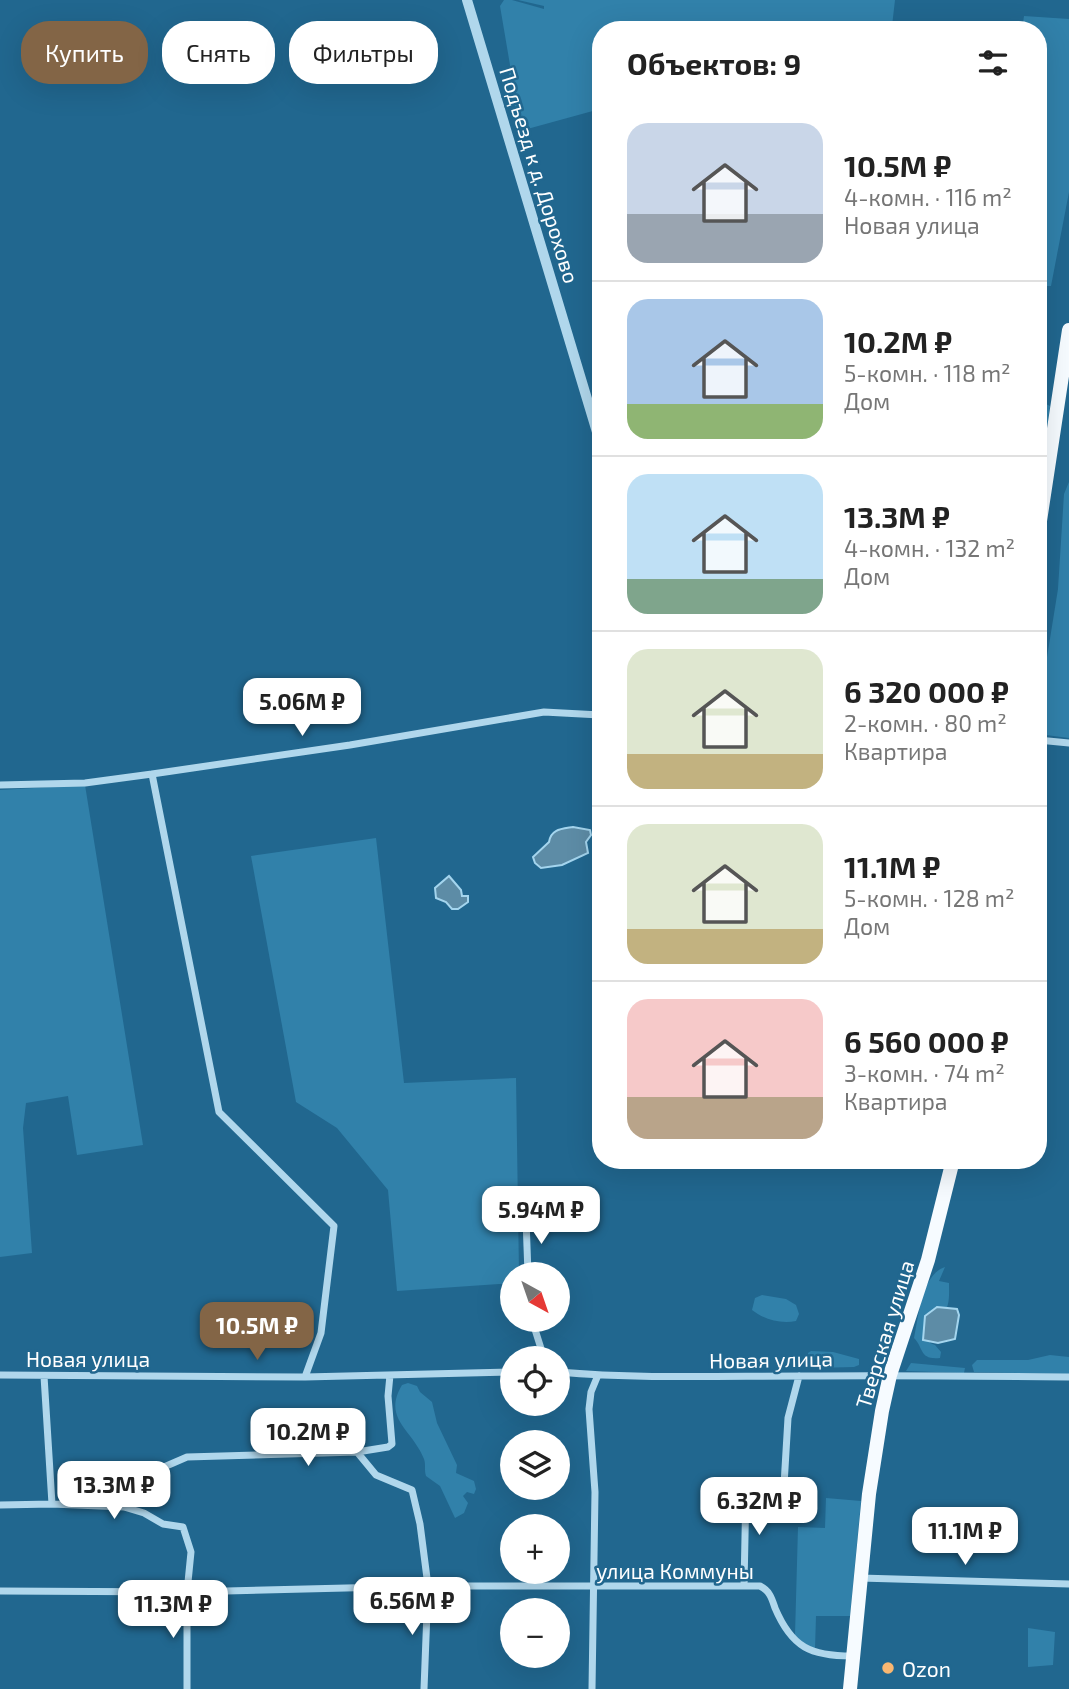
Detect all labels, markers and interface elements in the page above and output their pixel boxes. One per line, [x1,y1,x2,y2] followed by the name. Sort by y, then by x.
[21,21,148,84] chip: Купить
[162,21,275,84] chip: Снять
[289,21,438,84] chip: Фильтры
[974,44,1012,82] icon: filters
[627,45,801,81] text: Объектов: 9
[495,64,585,286] street label: Подъезд к д. Дорохово
[844,147,951,183] text: 10.5M ₽
[683,151,767,235] icon: home
[844,183,1012,211] text: 4-комн. · 116 m²
[844,211,980,239] text: Новая улица
[844,323,952,359] text: 10.2M ₽
[683,327,767,411] icon: home
[844,359,1011,387] text: 5-комн. · 118 m²
[844,387,890,415] text: Дом
[844,498,950,534] text: 13.3M ₽
[683,502,767,586] icon: home
[844,534,1015,562] text: 4-комн. · 132 m²
[844,562,890,590] text: Дом
[844,673,1009,709] text: 6 320 000 ₽
[683,677,767,761] icon: home
[237,678,367,738] pin: 5.06M ₽
[259,687,345,715] text: 5.06M ₽
[844,709,1007,737] text: 2-комн. · 80 m²
[844,737,948,765] text: Квартира
[844,848,941,884] text: 11.1M ₽
[683,852,767,936] icon: home
[844,884,1014,912] text: 5-комн. · 128 m²
[844,912,890,940] text: Дом
[844,1023,1009,1059] text: 6 560 000 ₽
[683,1027,767,1111] icon: home
[844,1059,1005,1087] text: 3-комн. · 74 m²
[844,1087,948,1115] text: Квартира
[476,1186,606,1246] pin: 5.94M ₽
[498,1195,584,1223] text: 5.94M ₽
[850,1257,919,1411] street label: Тверская улица
[500,1262,570,1332] north arrow
[500,1262,570,1668] map controls
[192,1302,322,1362] pin: 10.5M ₽
[216,1311,298,1339] text: 10.5M ₽
[709,1345,833,1374] street label: Новая улица
[26,1346,150,1372] street label: Новая улица
[500,1346,570,1416] button: locate
[243,1408,373,1468] pin: 10.2M ₽
[266,1417,350,1445] text: 10.2M ₽
[500,1430,570,1500] button: layers
[49,1462,179,1521] pin: 13.3M ₽
[73,1470,155,1498] text: 13.3M ₽
[694,1478,824,1537] pin: 6.32M ₽
[716,1486,802,1514] text: 6.32M ₽
[900,1508,1030,1567] pin: 11.1M ₽
[500,1514,570,1584] button: +
[928,1516,1002,1544] text: 11.1M ₽
[596,1558,754,1584] street label: улица Коммуны
[347,1578,477,1637] pin: 6.56M ₽
[108,1580,238,1640] pin: 11.3M ₽
[369,1586,455,1614] text: 6.56M ₽
[134,1589,212,1617] text: 11.3M ₽
[500,1598,570,1668] button: −
[902,1656,951,1681] place label: Ozon
[880,1660,896,1676] marker: Ozon

